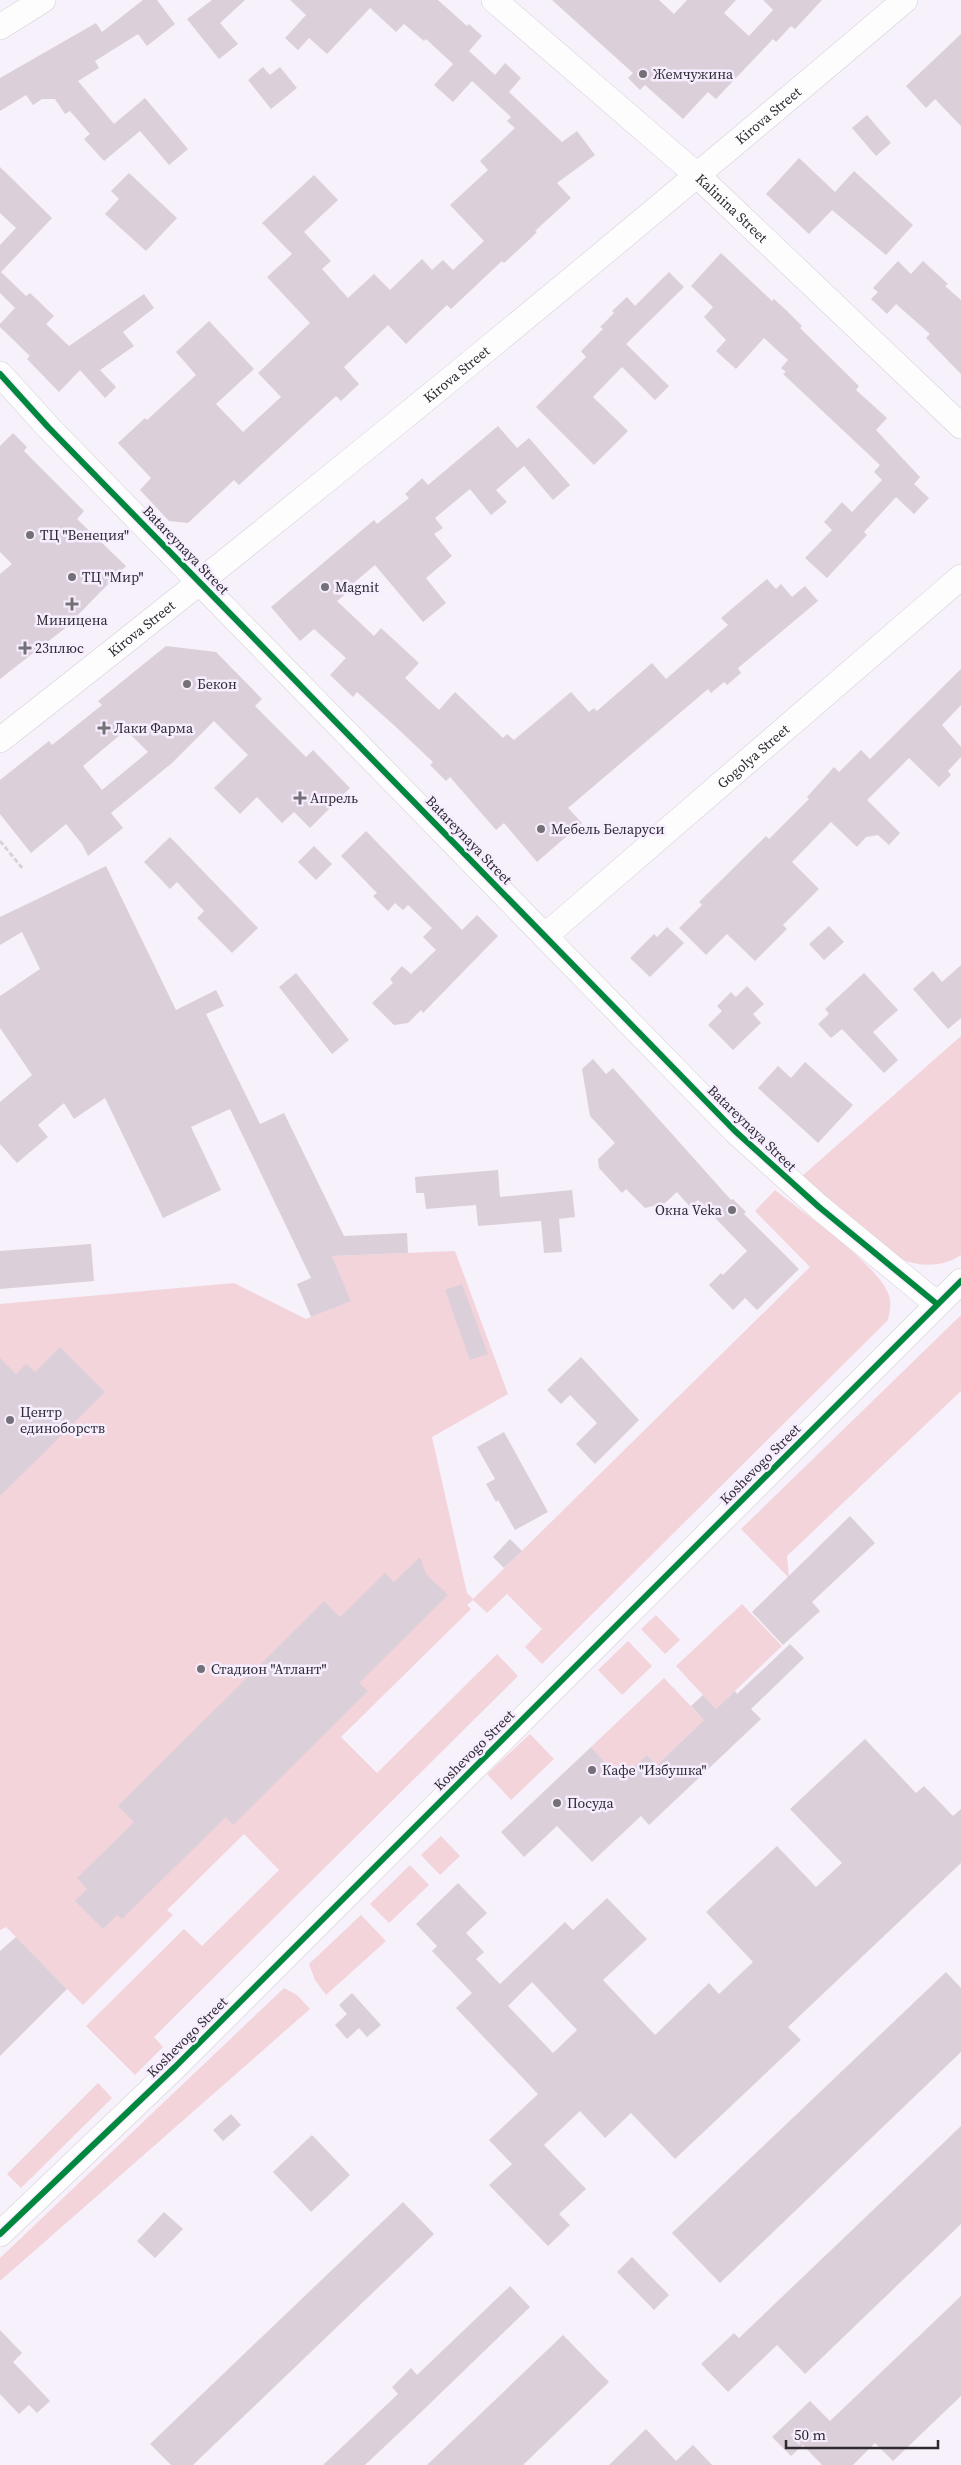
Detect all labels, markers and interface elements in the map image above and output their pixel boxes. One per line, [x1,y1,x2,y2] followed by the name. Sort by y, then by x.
[653,64,734,84] place label: Жемчужина
[637,68,649,80] marker: Жемчужина
[731,82,806,149] street label: Kirova Street
[691,169,772,248] street label: Kalinina Street
[419,341,494,407] street label: Kirova Street
[138,501,234,599] street label: Batareynaya Street
[40,525,129,545] place label: ТЦ "Венеция"
[24,529,36,541] marker: ТЦ "Венеция"
[82,567,144,587] place label: ТЦ "Мир"
[66,571,78,583] marker: ТЦ "Мир"
[335,577,379,597] place label: Magnit
[319,581,331,593] marker: Magnit
[104,595,179,661] street label: Kirova Street
[66,598,78,610] marker: Миницена
[36,610,109,630] place label: Миницена
[35,638,84,658] place label: 23плюс
[19,642,31,654] marker: 23плюс
[197,674,237,694] place label: Бекон
[181,678,193,690] marker: Бекон
[114,718,194,738] place label: Лаки Фарма
[713,719,794,793] street label: Gogolya Street
[98,722,110,734] marker: Лаки Фарма
[310,788,358,808] place label: Апрель
[421,791,517,889] street label: Batareynaya Street
[294,792,306,804] marker: Апрель
[551,819,665,839] place label: Мебель Беларуси
[535,823,547,835] marker: Мебель Беларуси
[703,1080,801,1176] street label: Batareynaya Street
[655,1200,723,1220] place label: Окна Veka
[726,1204,738,1216] marker: Окна Veka
[20,1402,105,1438] place label: Центр единоборств
[4,1414,16,1426] marker: Центр единоборств
[715,1419,805,1509] street label: Koshevogo Street
[211,1659,326,1679] place label: Стадион "Атлант"
[195,1663,207,1675] marker: Стадион "Атлант"
[429,1705,519,1795] street label: Koshevogo Street
[602,1760,707,1780] place label: Кафе "Избушка"
[586,1764,598,1776] marker: Кафе "Избушка"
[567,1793,614,1813] place label: Посуда
[551,1797,563,1809] marker: Посуда
[142,1992,232,2082] street label: Koshevogo Street
[786,2418,938,2450] scale bar
[794,2424,826,2445] text: 50 m

